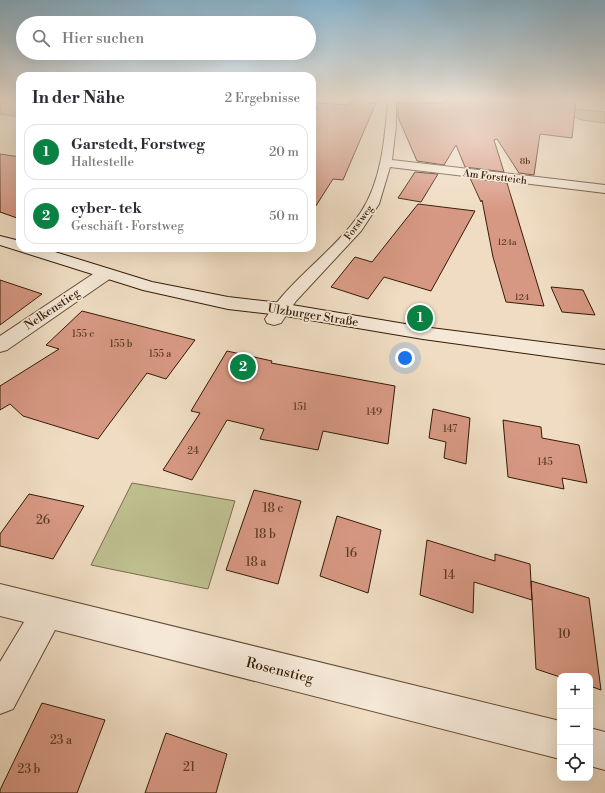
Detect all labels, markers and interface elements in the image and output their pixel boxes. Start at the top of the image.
search box [16,16,316,60]
icon: search [30,27,52,49]
text: Hier suchen [62,29,144,48]
text: In der Nähe [32,87,125,109]
text: 2 Ergebnisse [225,90,300,106]
text: Garstedt, Forstweg [71,135,205,154]
text: 1 [43,144,49,160]
text: 20 m [269,144,299,160]
text: Haltestelle [71,154,134,170]
house number: 8b [520,156,530,167]
street label: Am Forstteich [461,167,528,187]
text: cyber- tek [71,199,142,218]
street label: Forstweg [342,202,376,243]
text: 2 [42,208,50,224]
text: 50 m [269,208,299,224]
text: Geschäft · Forstweg [71,218,184,234]
house number: 124a [497,237,517,248]
street label: Nelkenstieg [22,285,83,333]
house number: 124 [515,292,530,303]
street label: Ulzburger Straße [266,301,359,330]
pin: 1 [407,303,433,333]
house number: 155 c [72,328,94,340]
house number: 155 b [109,338,133,350]
house number: 155 a [149,348,172,360]
your location [395,348,415,368]
pin: 2 [230,352,256,382]
house number: 151 [293,401,308,413]
house number: 149 [366,406,382,418]
house number: 147 [443,423,457,435]
house number: 24 [187,445,199,457]
house number: 145 [537,456,553,468]
house number: 18 c [263,501,283,516]
house number: 26 [36,513,50,528]
house number: 18 b [254,527,276,542]
house number: 16 [345,546,357,561]
house number: 18 a [246,555,267,570]
house number: 14 [443,568,455,583]
house number: 10 [558,627,570,642]
street label: Rosenstieg [244,654,316,688]
map controls [557,673,593,781]
button: + [557,673,593,709]
button: − [557,709,593,745]
house number: 23 a [50,733,73,748]
button: locate [557,745,593,781]
house number: 21 [183,760,196,775]
house number: 23 b [18,762,41,777]

